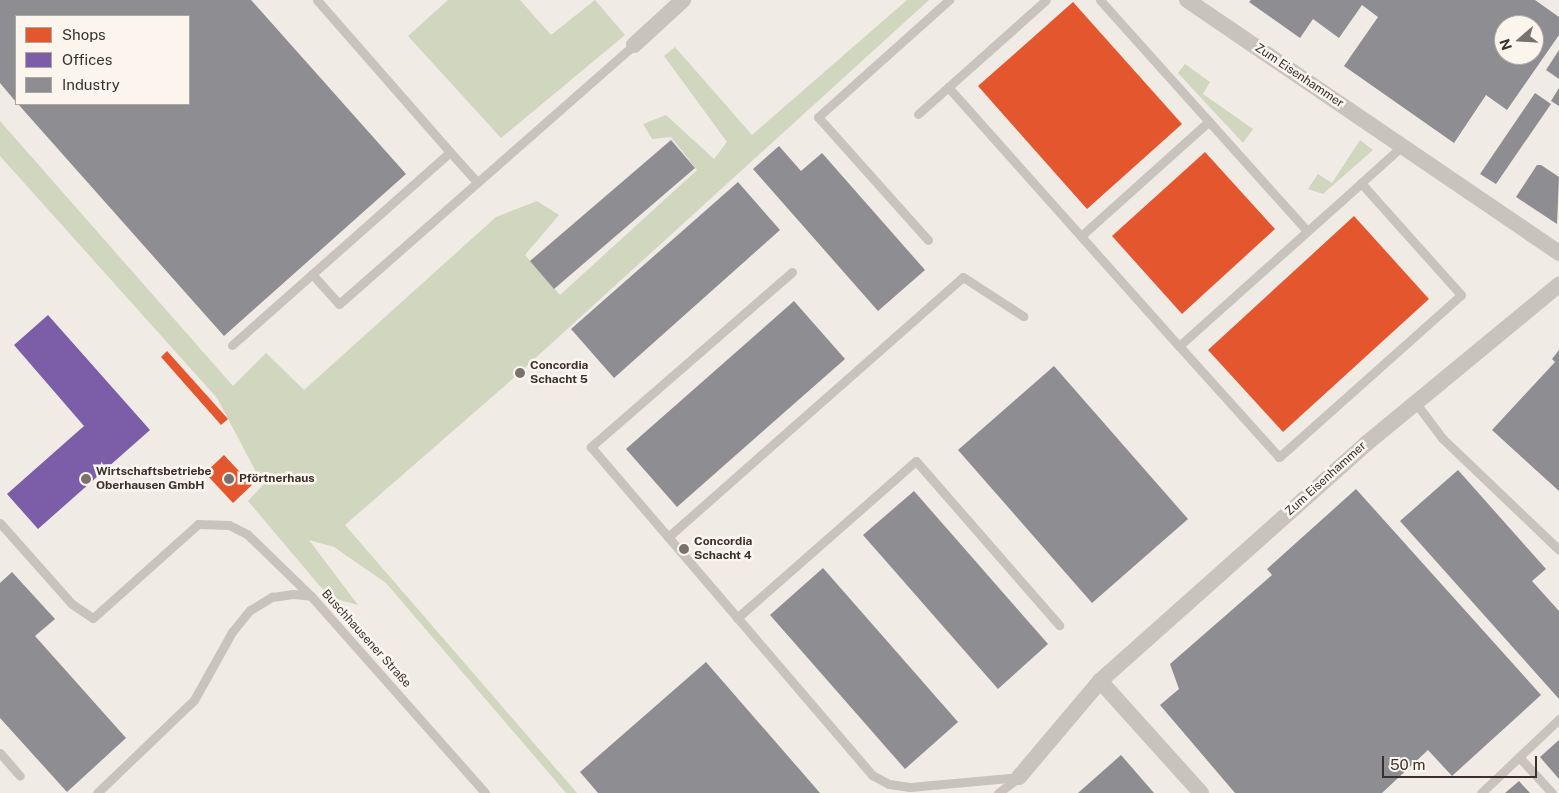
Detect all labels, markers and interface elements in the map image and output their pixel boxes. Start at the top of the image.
legend [15,15,190,105]
north arrow [1494,15,1544,65]
text: Shops [62,26,106,43]
text: N [1496,37,1515,52]
street label: Zum Eisenhammer [1252,41,1346,111]
text: Offices [62,51,112,68]
text: Industry [62,76,120,93]
place label: Concordia Schacht 5 [530,359,588,387]
marker: Concordia Schacht 5 [514,367,526,379]
street label: Zum Eisenhammer [1283,439,1369,519]
place label: Wirtschaftsbetriebe Oberhausen GmbH [96,465,212,493]
place label: Pförtnerhaus [239,472,315,486]
marker: Wirtschaftsbetriebe Oberhausen GmbH [80,473,92,485]
marker: Pförtnerhaus [223,473,235,485]
place label: Concordia Schacht 4 [694,535,752,563]
marker: Concordia Schacht 4 [678,543,690,555]
street label: Buschhausener Straße [318,587,414,691]
scale bar [1384,746,1539,778]
text: 50 m [1390,756,1425,773]

